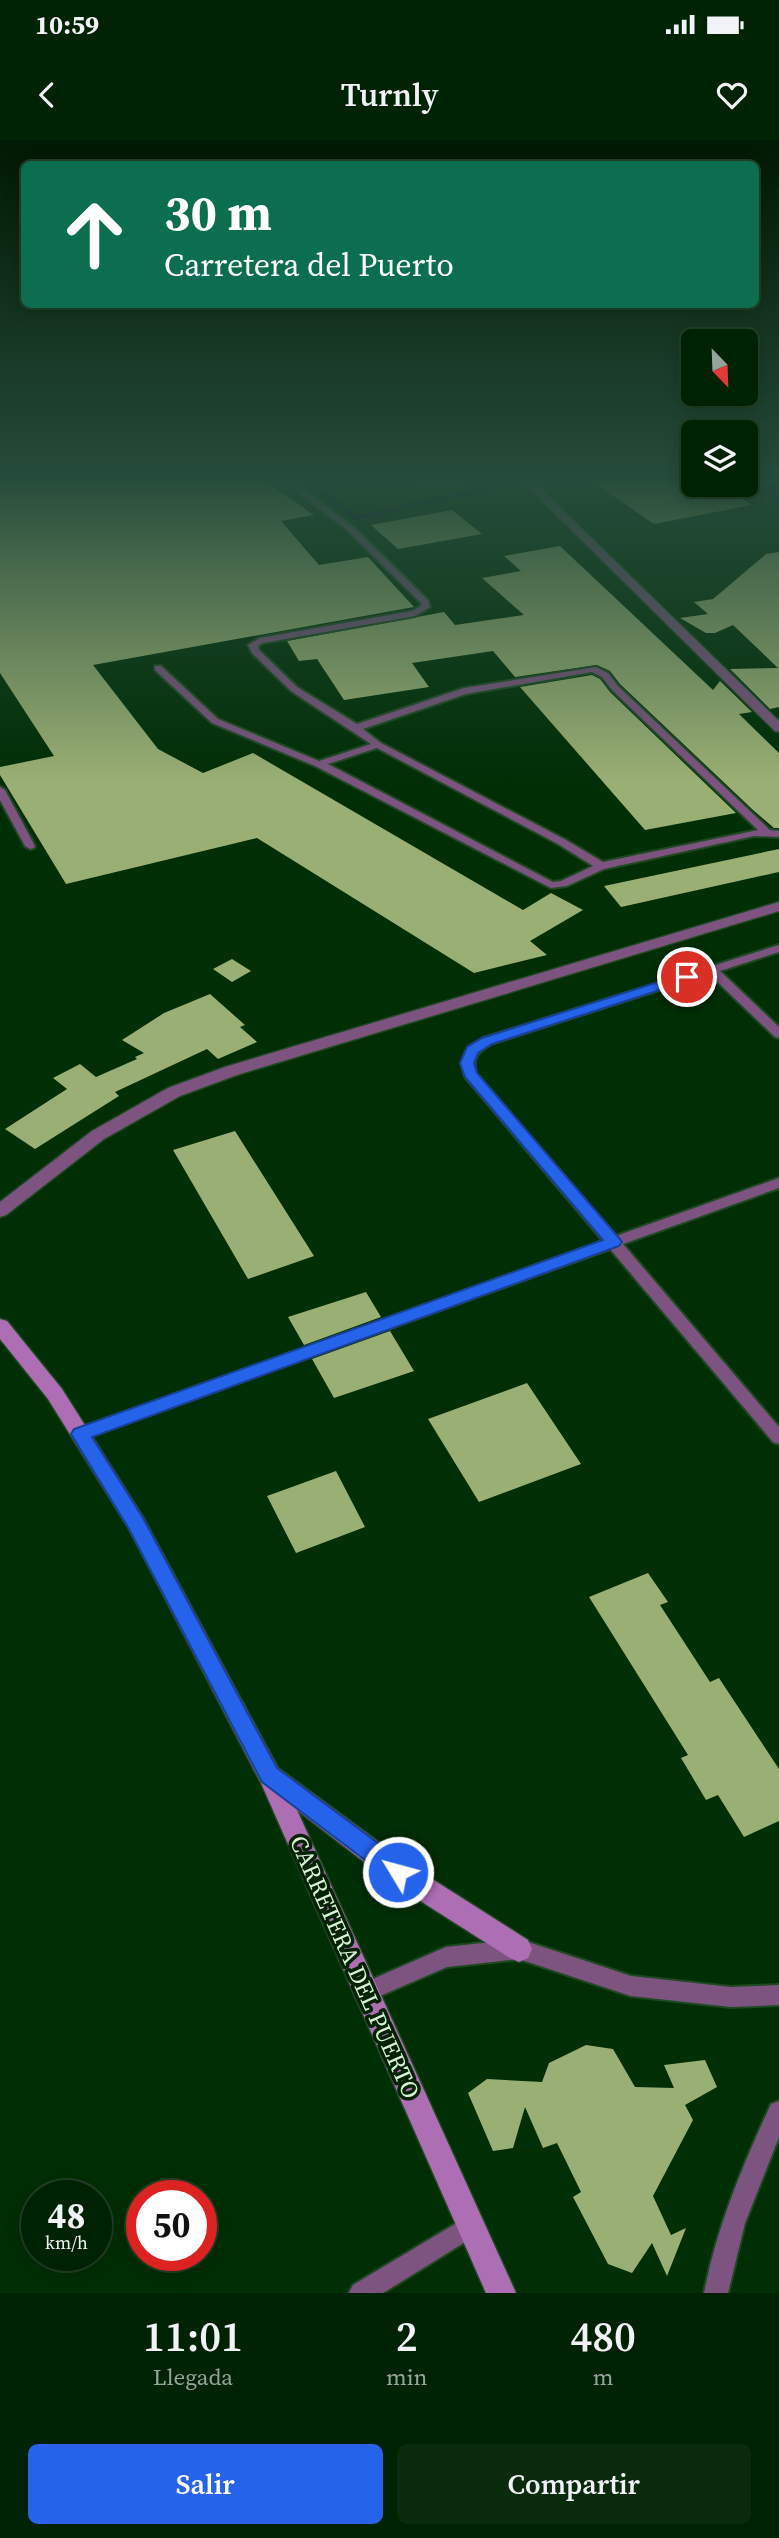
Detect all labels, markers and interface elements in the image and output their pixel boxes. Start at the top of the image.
text: 10:59 [35,7,99,43]
text: Turnly [341,73,438,117]
icon: back [28,76,66,114]
icon: heart [713,76,751,114]
text: 30 m [164,179,272,246]
icon: ahead [49,189,140,280]
text: Carretera del Puerto [164,243,454,287]
north arrow [681,329,758,406]
map controls [681,329,758,497]
button: layers [681,420,758,497]
pin [657,947,717,1007]
icon: arrive [668,958,706,996]
street label: CARRETERA DEL PUERTO [282,1830,428,2104]
position arrow [361,1835,435,1909]
speed limit sign: 50 [126,2180,217,2271]
text: 48 [48,2192,85,2240]
text: km/h [45,2230,88,2255]
text: 11:01 [143,2307,243,2365]
text: 2 [396,2307,418,2365]
text: 480 [570,2307,636,2365]
text: Llegada [153,2361,233,2393]
text: min [386,2361,427,2393]
text: m [593,2361,614,2393]
button: Salir [28,2444,383,2524]
button: Compartir [397,2444,751,2524]

